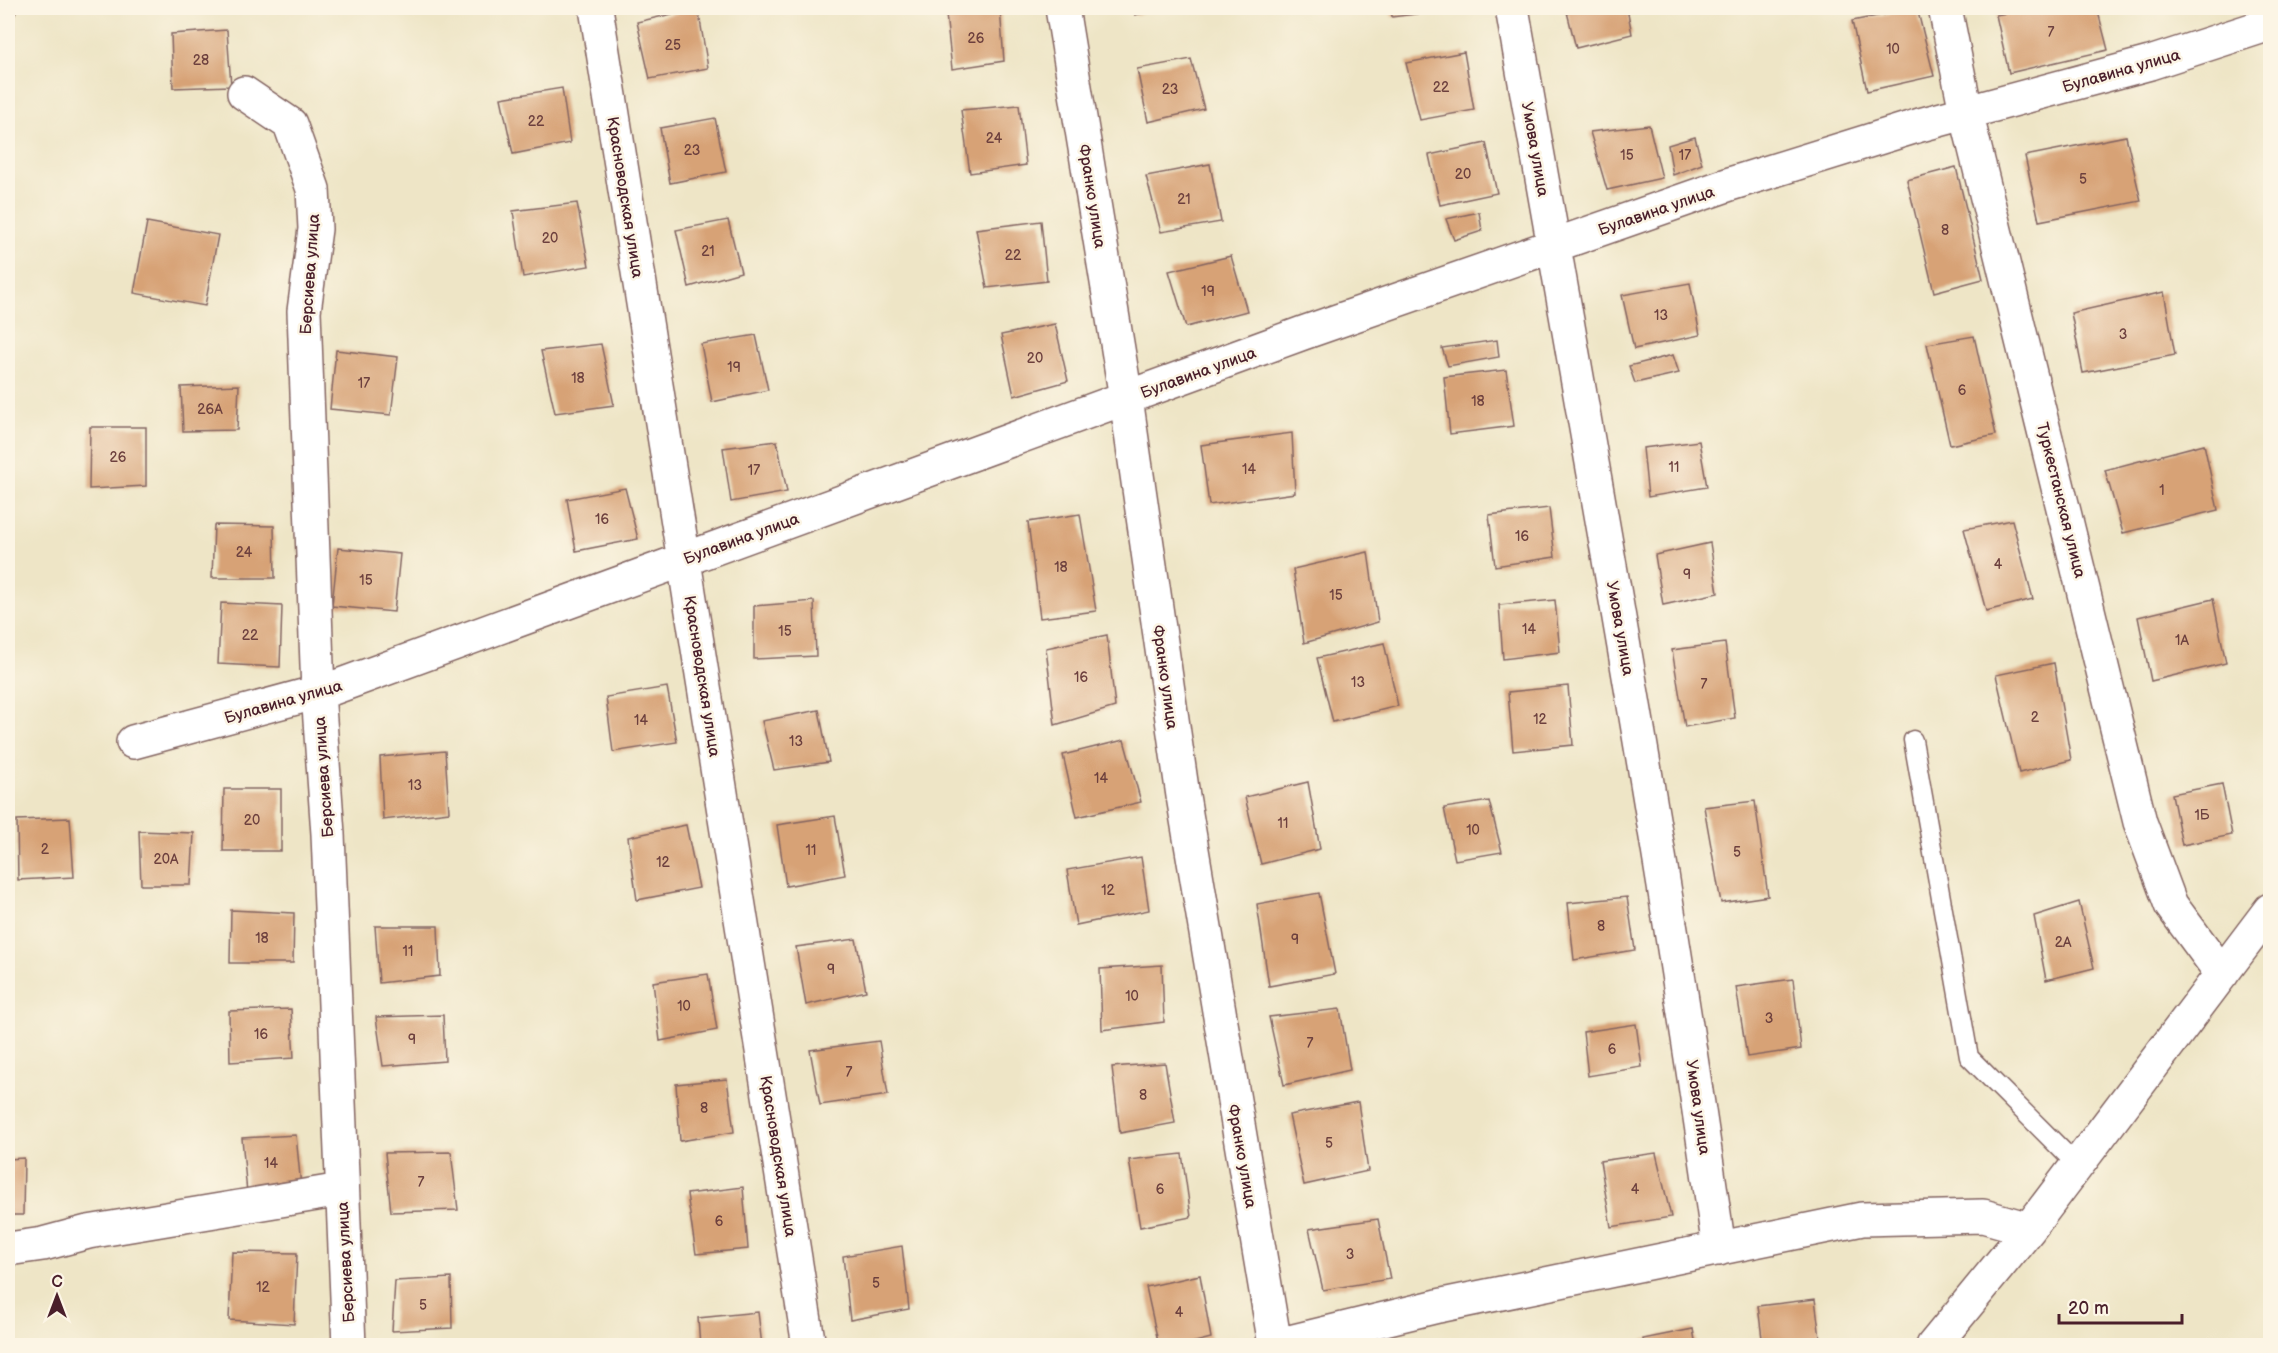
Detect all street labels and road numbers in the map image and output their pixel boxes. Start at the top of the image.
street label: Булавина улица [2060,45,2183,97]
street label: Умова улица [1517,100,1552,199]
street label: Красноводская улица [602,115,647,280]
street label: Франко улица [1074,143,1109,250]
street label: Булавина улица [1596,182,1717,240]
street label: Берсиева улица [297,212,324,335]
street label: Булавина улица [1138,344,1259,403]
street label: Туркестанская улица [2032,421,2089,581]
street label: Булавина улица [681,510,802,569]
street label: Умова улица [1602,579,1637,678]
street label: Красноводская улица [679,594,724,759]
street label: Франко улица [1148,624,1181,731]
street label: Булавина улица [222,676,345,728]
street label: Берсиева улица [311,715,338,838]
street label: Умова улица [1681,1058,1714,1156]
street label: Красноводская улица [755,1074,800,1239]
street label: Франко улица [1223,1103,1260,1210]
street label: Берсиева улица [334,1200,359,1323]

